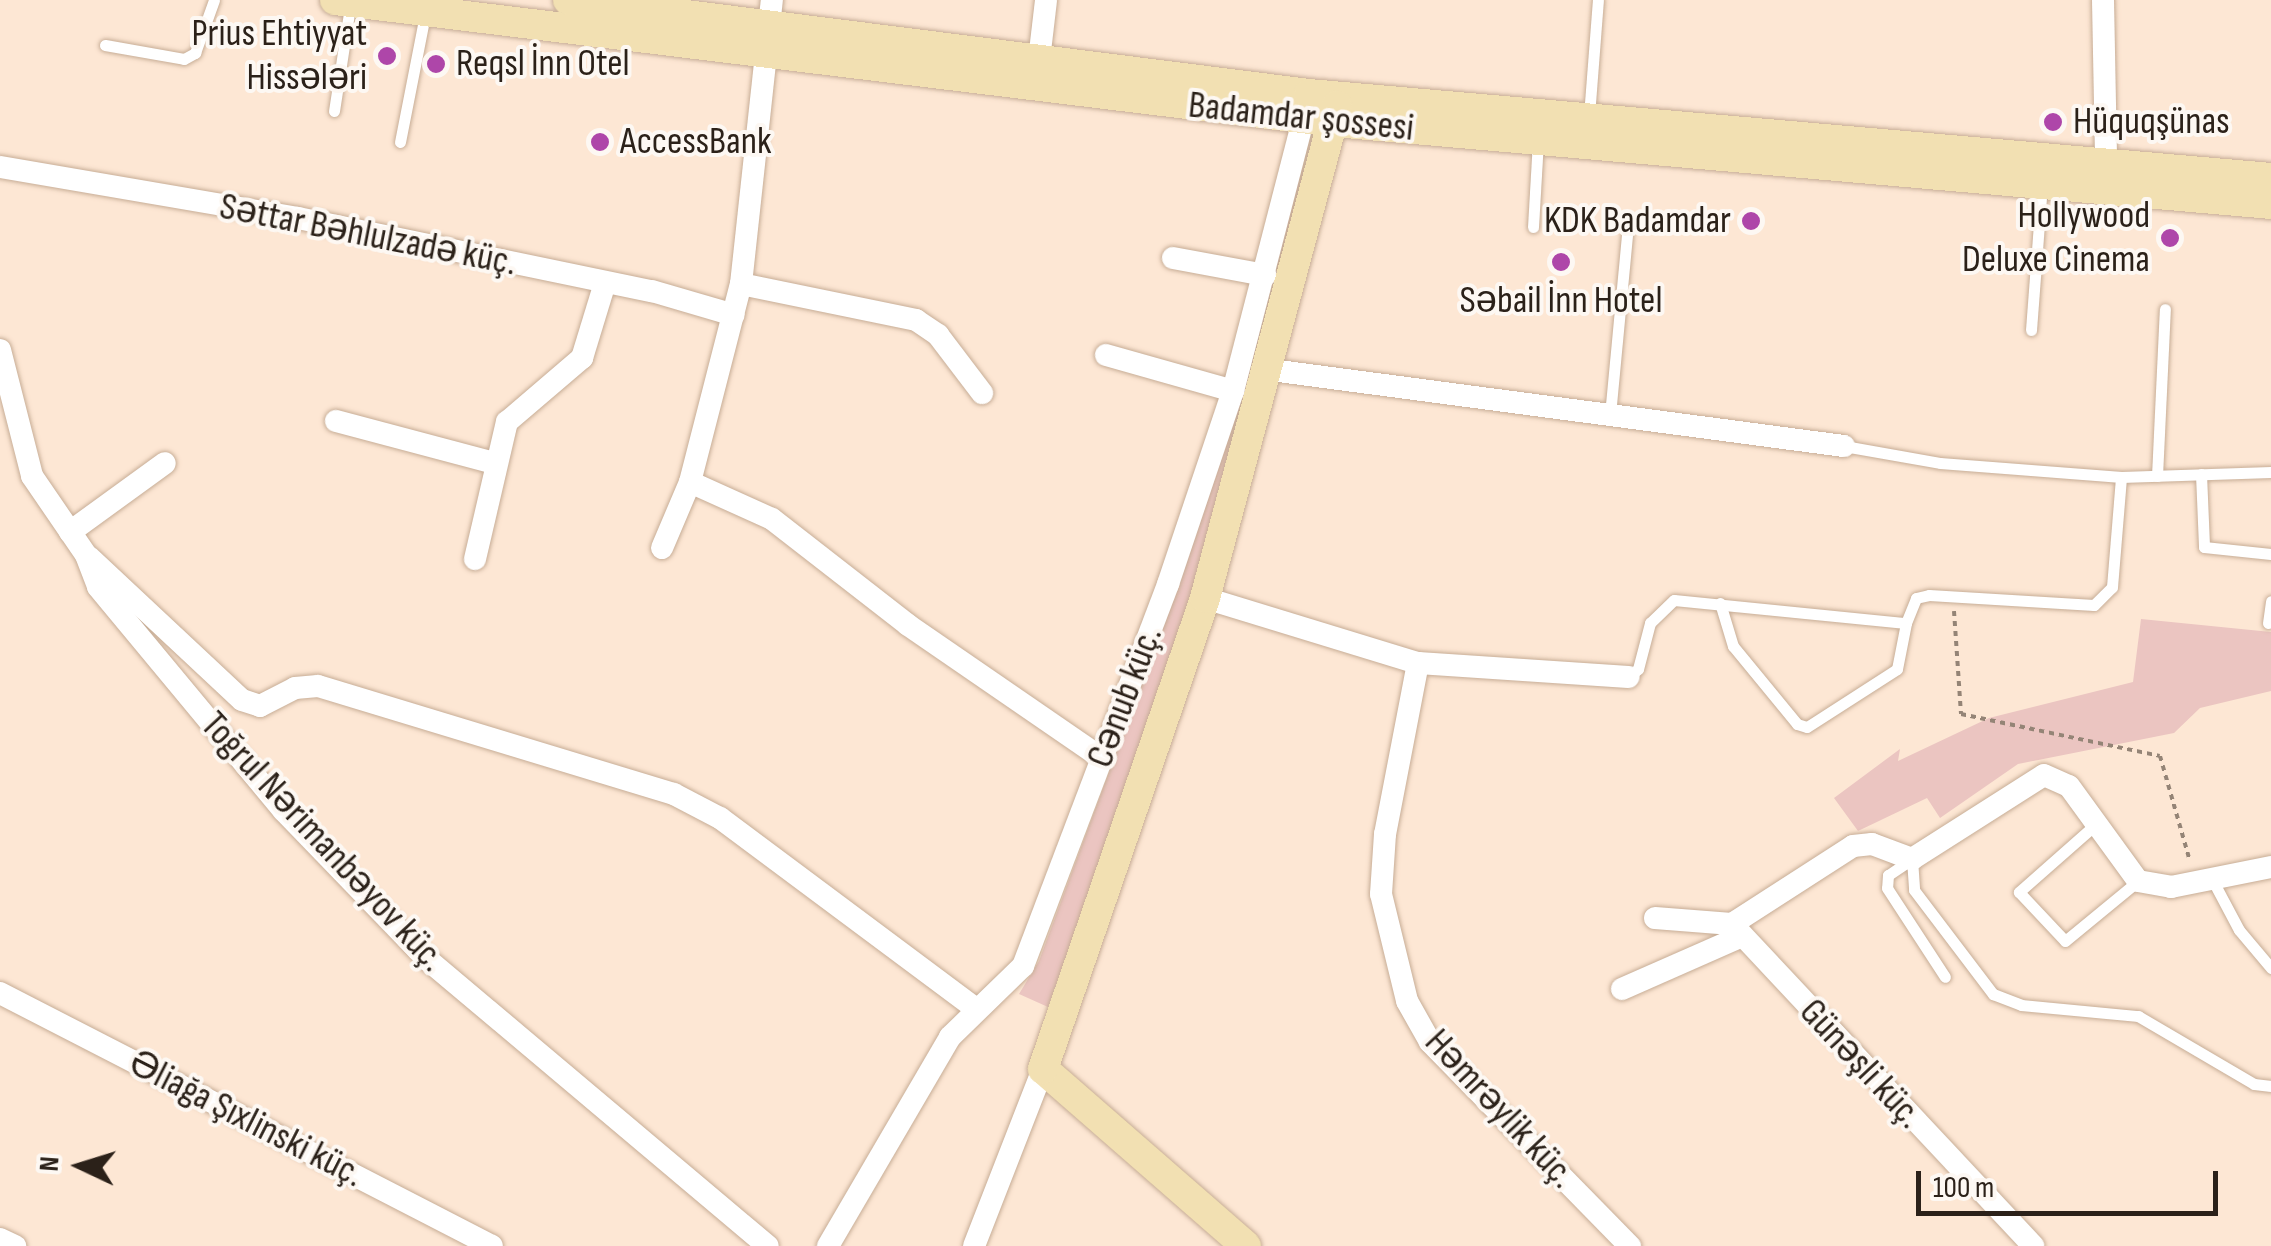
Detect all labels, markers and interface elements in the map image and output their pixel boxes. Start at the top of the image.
place label: Prius Ehtiyyat Hissәlәri [192,11,367,100]
place label: Reqsl İnn Otel [456,41,630,87]
marker: Prius Ehtiyyat Hissәlәri [376,45,398,67]
marker: Reqsl İnn Otel [425,53,447,75]
street label: Badamdar şossesi [1186,83,1416,151]
place label: Hüquqşünas [2073,99,2230,145]
marker: Hüquqşünas [2042,111,2064,133]
place label: AccessBank [620,119,771,165]
marker: AccessBank [589,131,611,153]
street label: Səttar Bəhlulzadə küç. [216,184,520,286]
place label: Hollywood Deluxe Cinema [1962,193,2150,282]
place label: KDK Badamdar [1544,198,1731,244]
marker: KDK Badamdar [1740,210,1762,232]
marker: Hollywood Deluxe Cinema [2159,227,2181,249]
marker: Səbail İnn Hotel [1550,251,1572,273]
place label: Səbail İnn Hotel [1460,278,1662,324]
street label: Cənub küç. [1077,620,1173,774]
street label: Toğrul Nərimanbəyov küç. [191,703,455,981]
street label: Günəşli küç. [1790,990,1932,1138]
street label: Həmrəylik küç. [1415,1020,1585,1198]
street label: Əliağa Şıxlinski küç. [121,1040,371,1198]
north arrow [30,1116,130,1216]
scale bar [1921,1151,2224,1213]
text: N [33,1155,67,1172]
text: 100 m [1933,1170,1994,1206]

